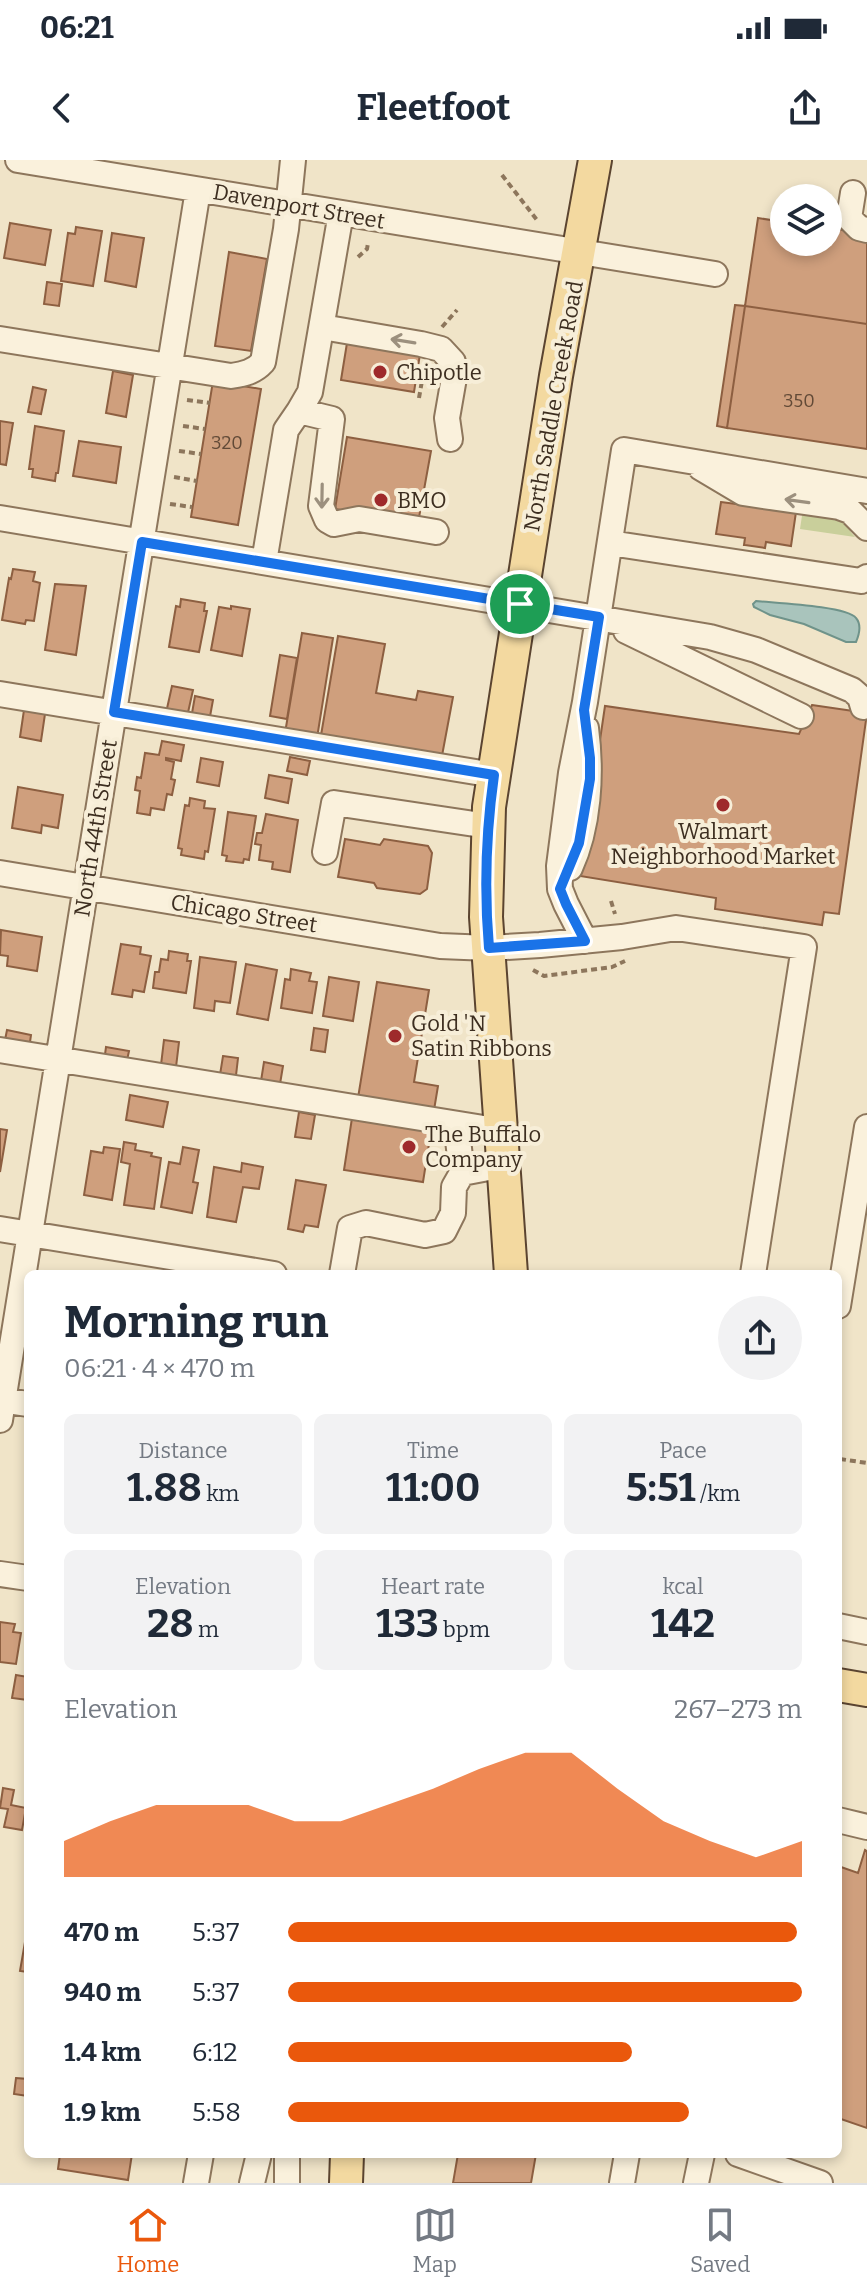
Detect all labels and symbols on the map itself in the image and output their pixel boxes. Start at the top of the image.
street label: Davenport Street [211,178,387,235]
street label: North Saddle Creek Road [518,279,589,534]
one-way arrow [391,332,416,347]
place label: Chipotle [396,359,482,386]
marker: Chipotle [371,363,389,381]
house number: 350 [783,390,815,412]
house number: 320 [211,432,243,454]
one-way arrow [315,482,330,509]
place label: BMO [397,487,447,514]
marker: BMO [372,491,390,509]
one-way arrow [785,493,810,508]
pin [486,570,554,638]
street label: North 44th Street [68,738,123,919]
marker: Walmart Neighborhood Market [714,796,732,814]
place label: Walmart Neighborhood Market [611,818,835,870]
street label: Chicago Street [169,889,319,938]
place label: Gold 'N Satin Ribbons [411,1010,552,1062]
marker: Gold 'N Satin Ribbons [386,1027,404,1045]
place label: The Buffalo Company [425,1121,541,1173]
marker: The Buffalo Company [400,1138,418,1156]

